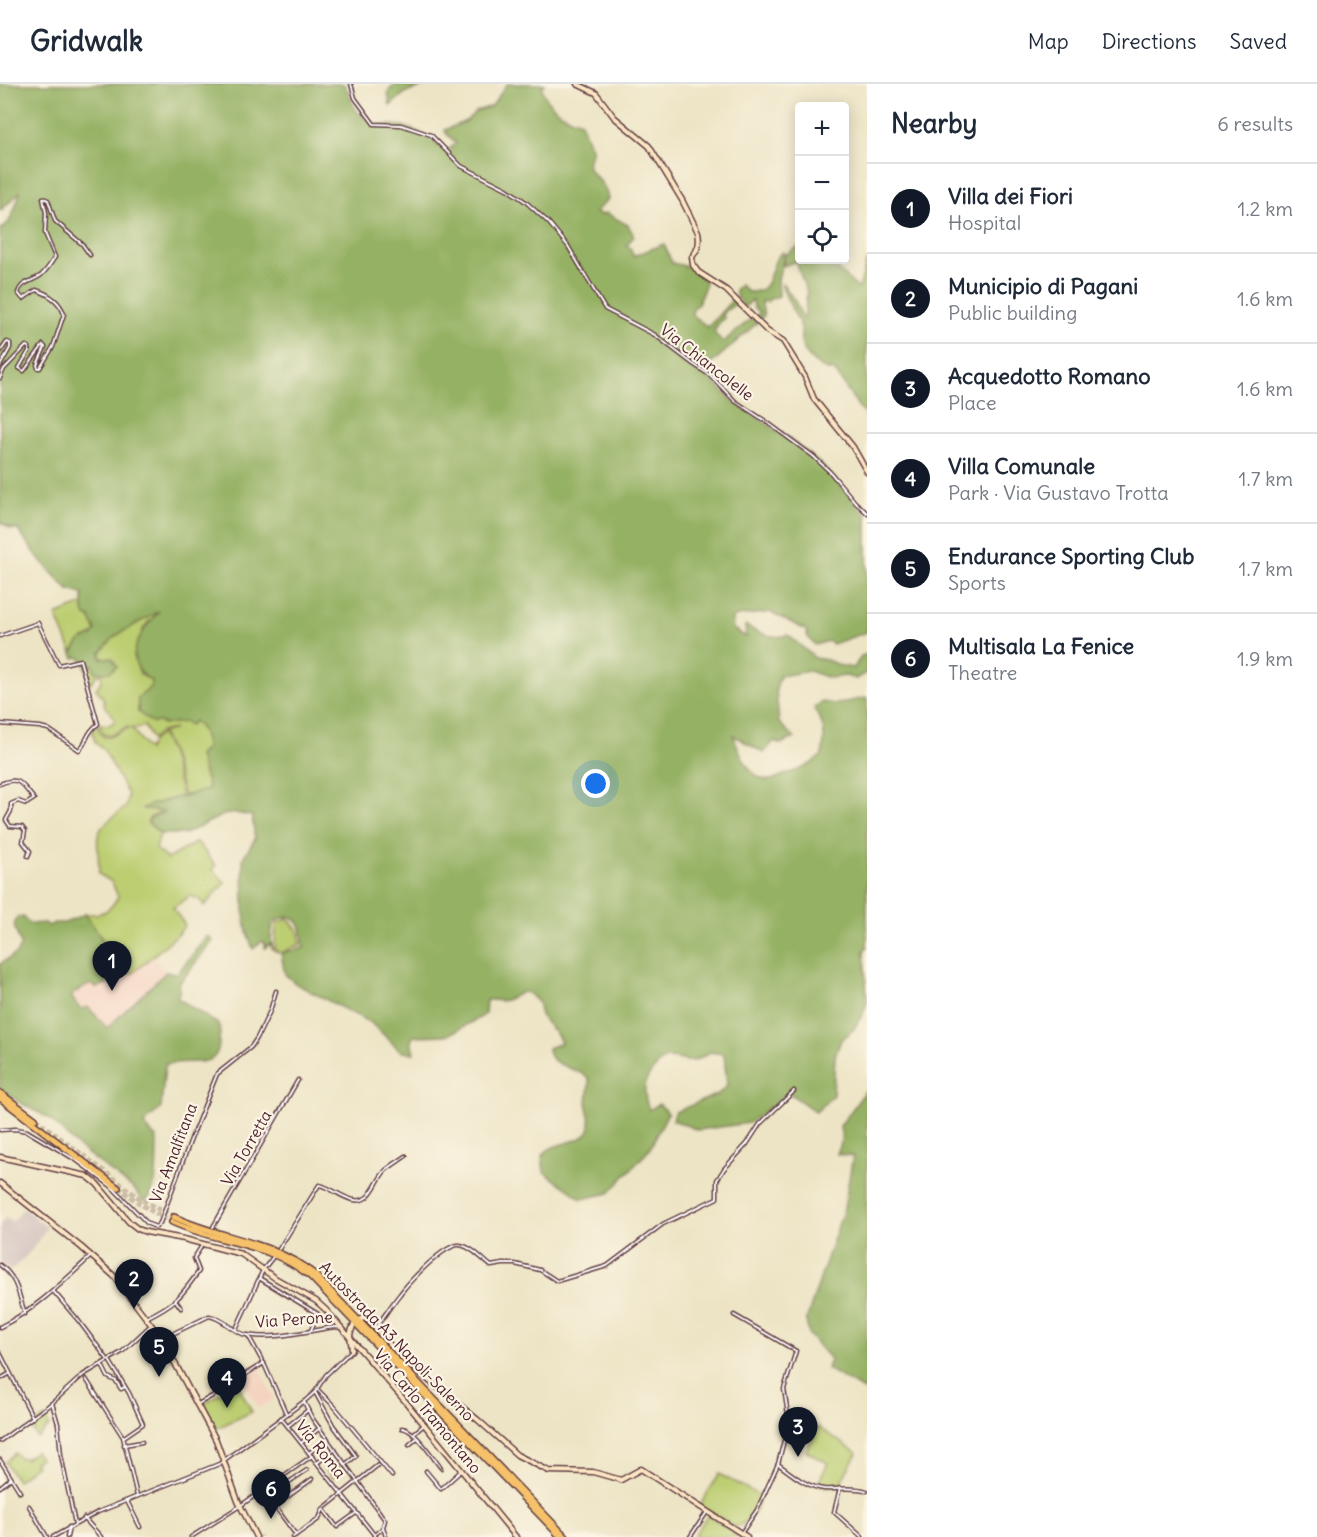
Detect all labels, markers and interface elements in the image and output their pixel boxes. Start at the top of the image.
text: Gridwalk [30,23,143,59]
text: Map [1028,28,1069,55]
text: Directions [1102,28,1196,55]
text: Saved [1229,28,1287,55]
map controls [795,102,849,264]
button: + [795,102,849,156]
text: Nearby [891,107,977,140]
text: 6 results [1217,111,1293,136]
button: − [795,156,849,210]
text: Villa dei Fiori [948,182,1073,210]
text: 1 [907,196,914,221]
text: 1.2 km [1237,196,1293,221]
button: locate [795,210,849,264]
text: Hospital [948,210,1021,235]
text: Municipio di Pagani [948,272,1138,300]
text: 2 [905,286,916,311]
text: 1.6 km [1237,286,1293,311]
text: Public building [948,300,1077,325]
street label: Via Chiancolelle [656,319,758,405]
text: Acquedotto Romano [948,362,1151,390]
text: 3 [905,376,916,401]
text: 1.6 km [1237,376,1293,401]
text: Place [948,390,996,415]
text: Villa Comunale [948,452,1095,480]
text: 4 [905,466,916,491]
text: 1.7 km [1239,466,1293,491]
text: Park · Via Gustavo Trotta [948,480,1169,505]
text: Endurance Sporting Club [948,542,1194,570]
text: 5 [905,556,916,581]
text: 1.7 km [1239,556,1293,581]
text: Sports [948,570,1006,595]
text: Multisala La Fenice [948,632,1134,660]
text: 6 [905,646,916,671]
text: 1.9 km [1237,646,1293,671]
text: Theatre [948,660,1017,685]
your location [581,769,610,798]
pin: 1 [92,942,132,991]
street label: Via Amalfitana [145,1100,201,1206]
street label: Via Torretta [216,1107,276,1189]
street label: Autostrada A3 Napoli-Salerno [315,1257,479,1425]
pin: 2 [114,1260,154,1309]
street label: Via Perone [255,1306,333,1332]
pin: 5 [140,1328,178,1377]
street label: Via Carlo Tramontano [370,1345,486,1477]
pin: 4 [208,1358,246,1408]
pin: 3 [778,1408,818,1457]
street label: Via Roma [292,1416,350,1482]
pin: 6 [252,1470,290,1519]

